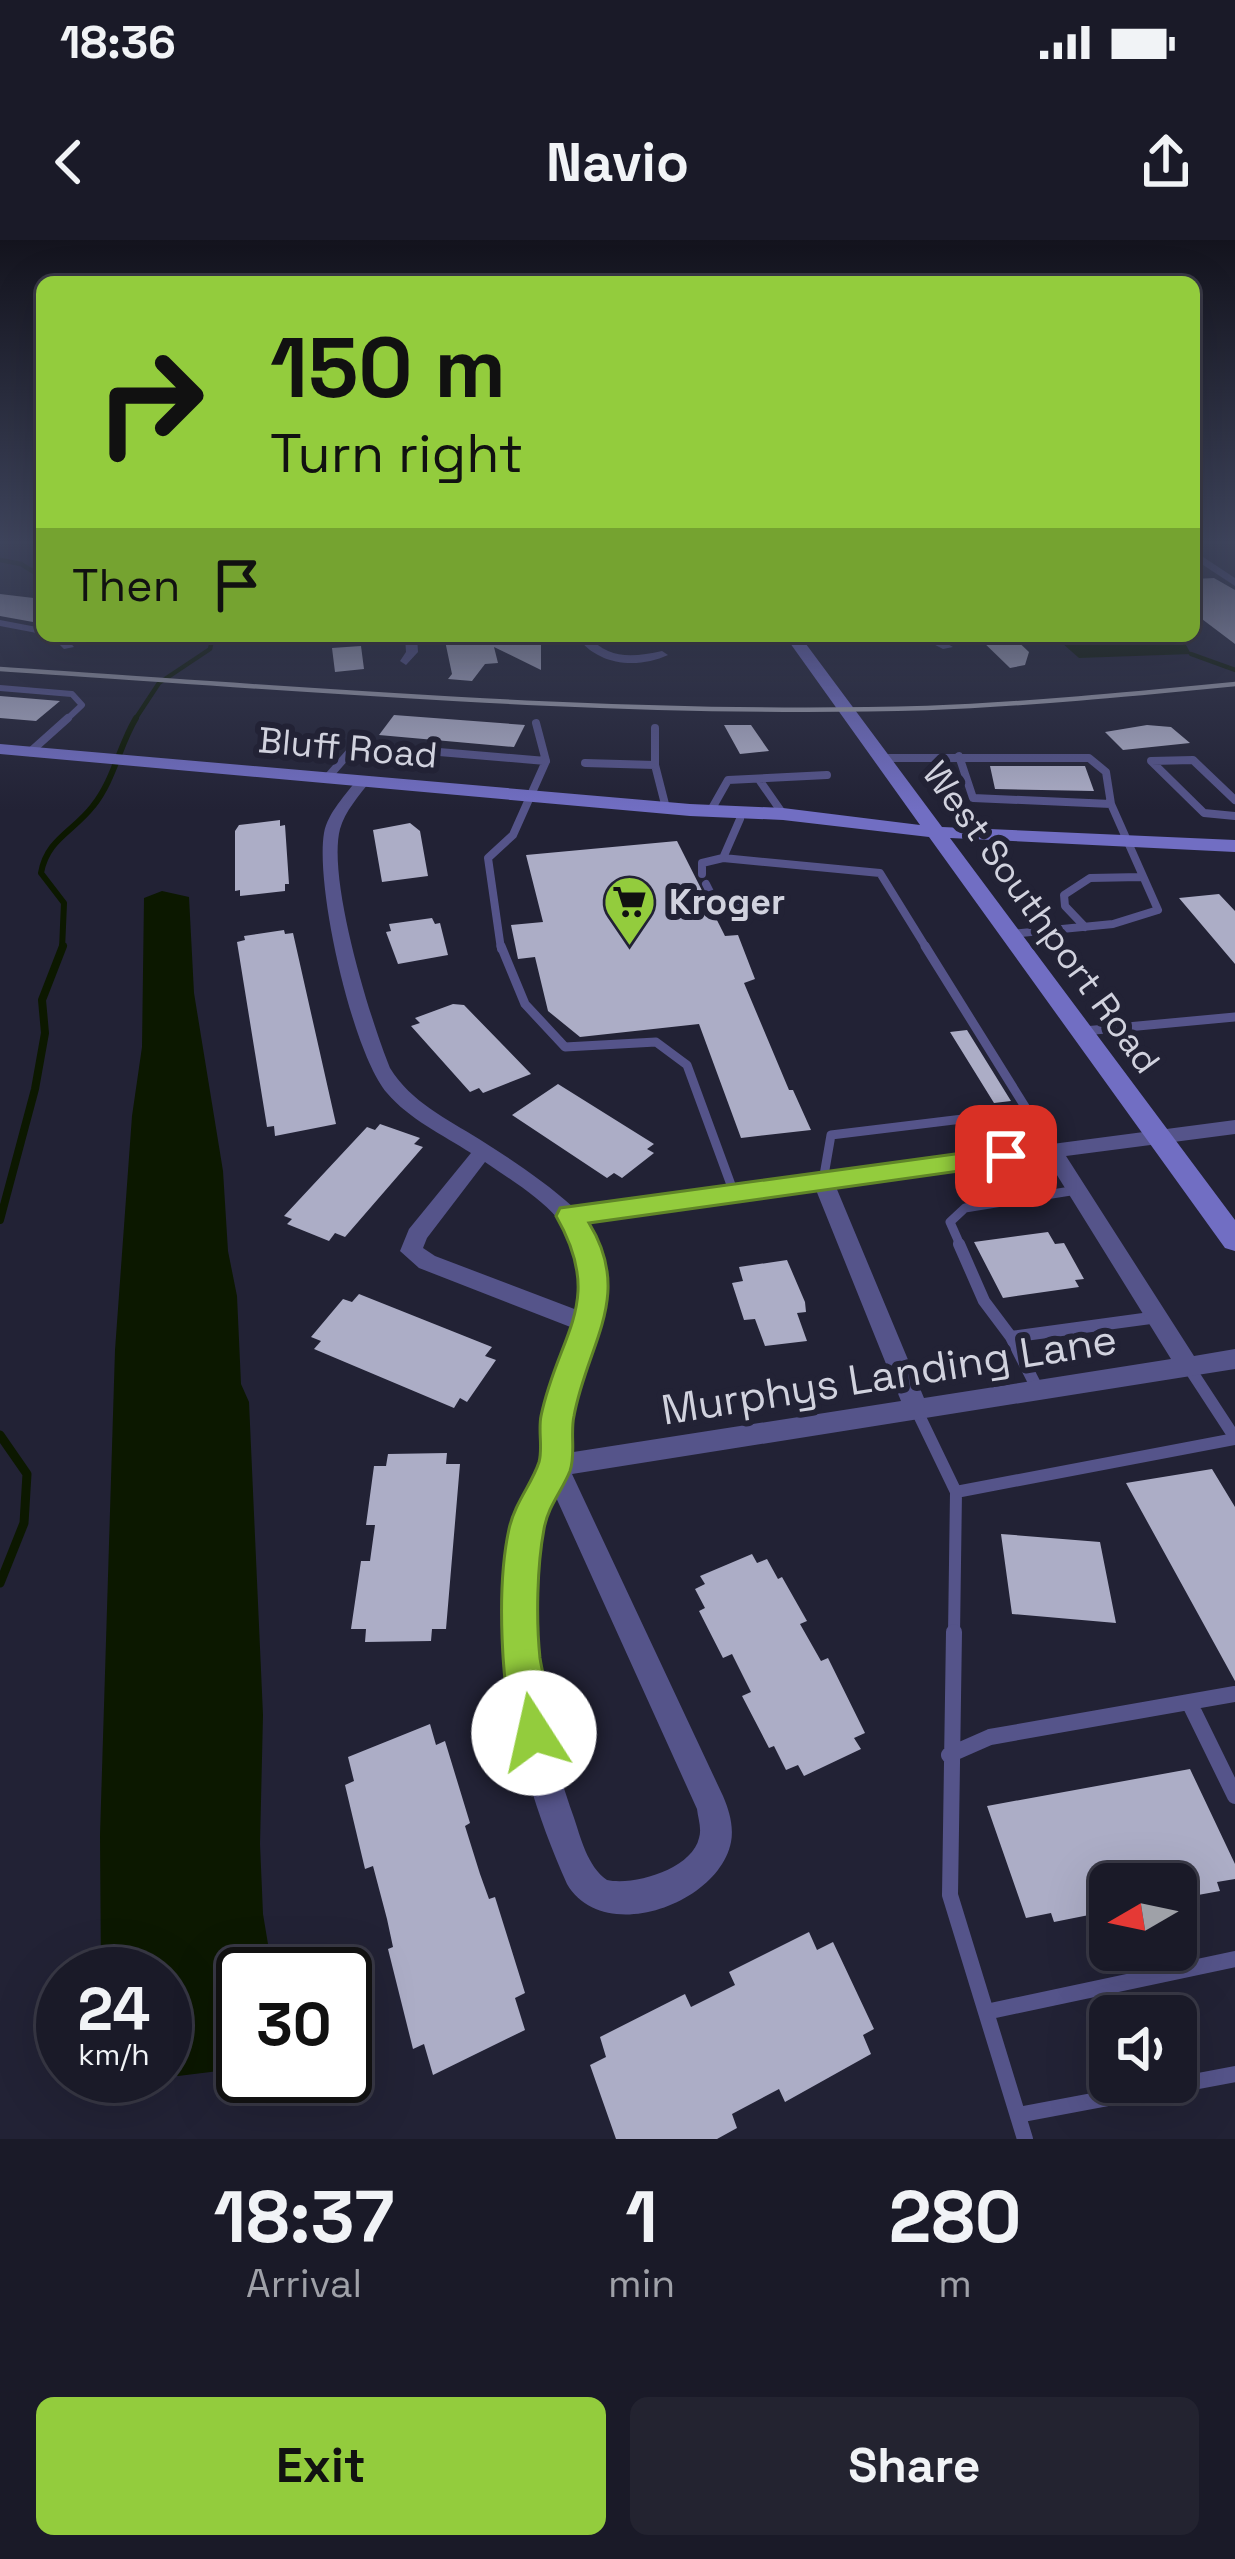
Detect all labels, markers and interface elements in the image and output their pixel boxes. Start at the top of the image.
text: 18:36 [60,14,176,71]
text: Navio [546,128,689,197]
icon: back [36,129,102,195]
icon: share [1133,129,1199,195]
text: 150 m [270,314,506,422]
icon: right [72,324,228,480]
text: Turn right [270,419,523,488]
icon: arrive [204,552,270,618]
text: Then [72,557,180,614]
street label: Bluff Road [256,717,439,779]
street label: West Southport Road [912,752,1170,1083]
supermarket icon: Kroger [602,873,658,947]
place label: Kroger [669,879,785,925]
pin [955,1105,1057,1207]
icon: arrive [973,1123,1039,1189]
street label: Murphys Landing Lane [658,1312,1121,1437]
position arrow [471,1670,597,1796]
north arrow [1089,1863,1197,1971]
map controls [1089,1863,1197,2103]
speed limit sign: 30 [216,1947,372,2103]
text: 24 [78,1971,150,2048]
button: sound [1089,1995,1197,2103]
text: km/h [78,2035,150,2074]
text: 18:37 [214,2171,394,2263]
text: 1 [625,2171,658,2263]
text: 280 [889,2171,1021,2263]
text: Arrival [246,2259,362,2308]
text: min [608,2259,675,2308]
text: m [938,2259,972,2308]
button: Exit [36,2397,606,2535]
button: Share [630,2397,1199,2535]

